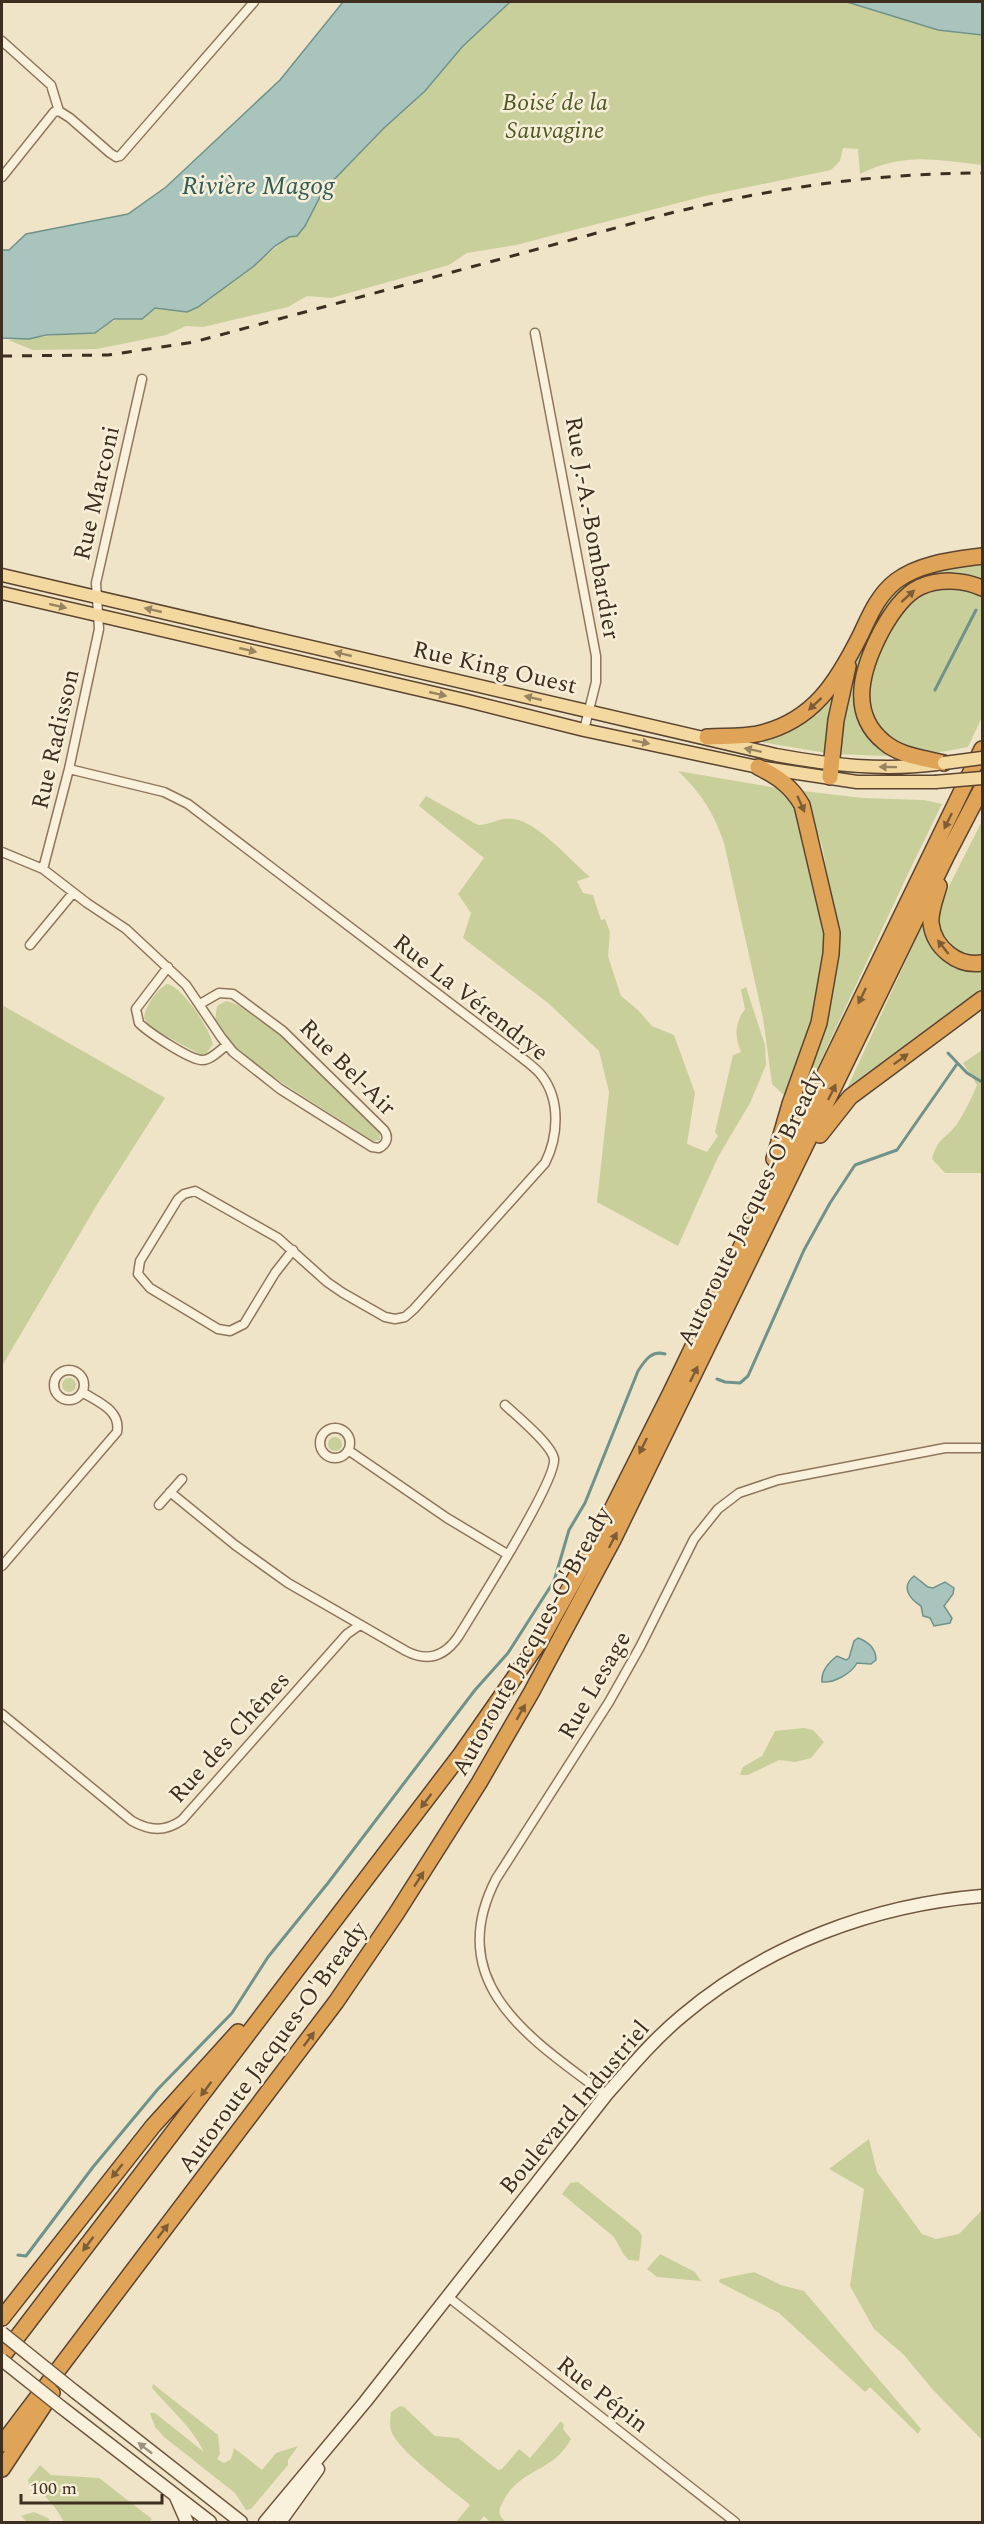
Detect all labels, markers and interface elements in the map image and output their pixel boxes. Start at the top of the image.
park label: Boisé de la Sauvagine [502,85,608,149]
water label: Rivière Magog [182,166,336,206]
street label: Rue J.-A.-Bombardier [555,414,629,643]
street label: Rue Marconi [64,422,130,564]
one-way arrow [900,590,915,603]
one-way arrow [49,601,68,611]
one-way arrow [143,605,162,614]
street label: Rue King Ouest [409,632,580,704]
one-way arrow [239,646,258,656]
one-way arrow [333,649,352,658]
street label: Rue Radisson [22,665,90,813]
one-way arrow [429,689,448,699]
one-way arrow [524,692,542,702]
one-way arrow [809,697,823,711]
one-way arrow [632,738,651,747]
one-way arrow [744,745,763,754]
one-way arrow [878,762,897,772]
one-way arrow [796,796,805,813]
one-way arrow [943,812,952,829]
street label: Rue La Vérendrye [385,925,556,1070]
one-way arrow [937,939,949,954]
one-way arrow [858,987,867,1004]
street label: Rue Bel-Air [290,1011,404,1125]
one-way arrow [893,1053,909,1065]
street label: Autoroute Jacques-O'Bready [668,1063,834,1353]
one-way arrow [827,1083,836,1100]
one-way arrow [690,1366,699,1383]
one-way arrow [639,1438,648,1455]
street label: Autoroute Jacques-O'Bready [443,1499,622,1783]
one-way arrow [608,1532,618,1549]
street label: Rue Lesage [549,1624,641,1747]
street label: Rue des Chênes [160,1663,299,1812]
one-way arrow [516,1703,526,1720]
one-way arrow [419,1793,432,1809]
one-way arrow [413,1871,425,1887]
street label: Autoroute Jacques-O'Bready [169,1913,377,2181]
street label: Boulevard Industriel [491,2013,659,2203]
one-way arrow [302,2032,314,2047]
one-way arrow [200,2081,212,2096]
one-way arrow [110,2163,123,2179]
one-way arrow [157,2223,170,2239]
one-way arrow [81,2236,94,2252]
street label: Rue Pépin [549,2347,656,2442]
one-way arrow [137,2441,153,2454]
scale bar [21,2467,162,2505]
text: 100 m [30,2475,77,2502]

